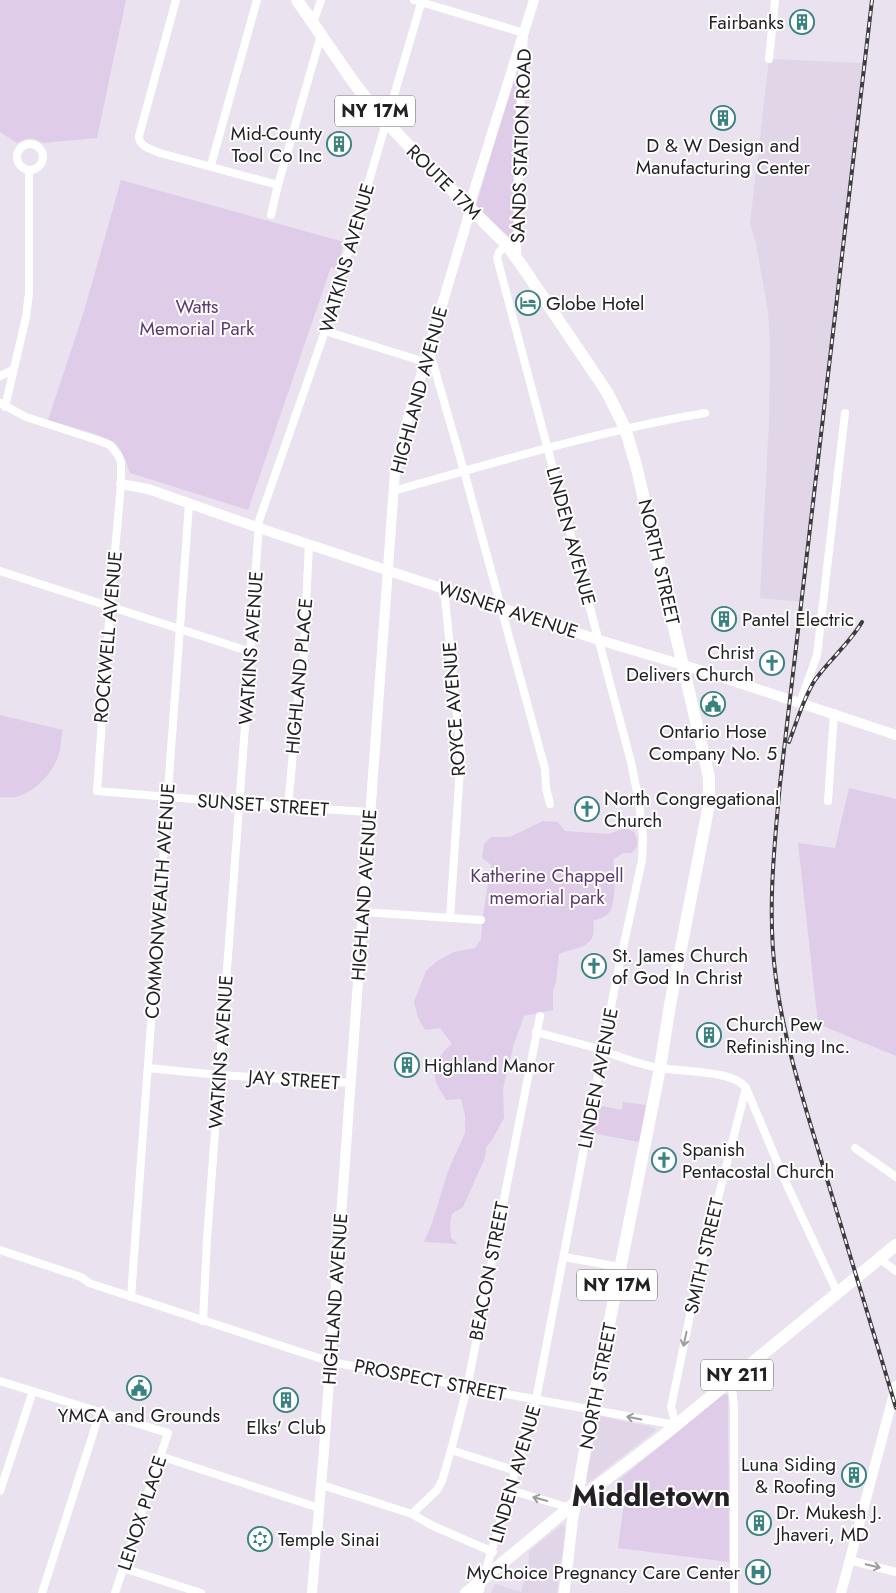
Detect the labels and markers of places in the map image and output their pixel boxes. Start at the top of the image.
place label: Fairbanks [709,9,784,36]
building icon: Fairbanks [789,9,815,35]
building icon: D & W Design and Manufacturing Center [710,105,736,131]
place label: Mid-County Tool Co Inc [231,120,323,169]
building icon: Mid-County Tool Co Inc [326,131,352,157]
place label: D & W Design and Manufacturing Center [636,132,811,181]
hotel icon: Globe Hotel [515,290,541,316]
place label: Globe Hotel [546,290,644,317]
building icon: Pantel Electric [711,606,737,632]
place label: Pantel Electric [742,606,854,633]
place label: Christ Delivers Church [626,639,754,688]
church icon: Christ Delivers Church [759,650,785,676]
public building icon: Ontario Hose Company No. 5 [700,691,726,717]
place label: Ontario Hose Company No. 5 [649,718,777,767]
place label: North Congregational Church [604,785,779,834]
church icon: North Congregational Church [574,796,600,822]
place label: St. James Church of God In Christ [612,942,748,991]
church icon: St. James Church of God In Christ [581,953,607,979]
place label: Church Pew Refinishing Inc. [726,1011,850,1060]
building icon: Church Pew Refinishing Inc. [696,1022,722,1048]
building icon: Highland Manor [394,1052,420,1078]
place label: Highland Manor [424,1052,555,1079]
place label: Spanish Pentacostal Church [682,1136,834,1185]
church icon: Spanish Pentacostal Church [651,1147,677,1173]
public building icon: YMCA and Grounds [126,1375,152,1401]
building icon: Elks' Club [273,1387,299,1413]
place label: YMCA and Grounds [58,1402,221,1429]
place label: Elks' Club [246,1414,326,1441]
place label: Luna Siding & Roofing [741,1451,836,1500]
building icon: Luna Siding & Roofing [841,1462,867,1488]
place label: Dr. Mukesh J. Jhaveri, MD [773,1499,883,1548]
building icon: Dr. Mukesh J. Jhaveri, MD [746,1510,772,1536]
synagogue icon: Temple Sinai [247,1526,273,1552]
place label: Temple Sinai [278,1526,380,1553]
place label: MyChoice Pregnancy Care Center [466,1559,740,1586]
hospital icon: MyChoice Pregnancy Care Center [745,1559,771,1585]

